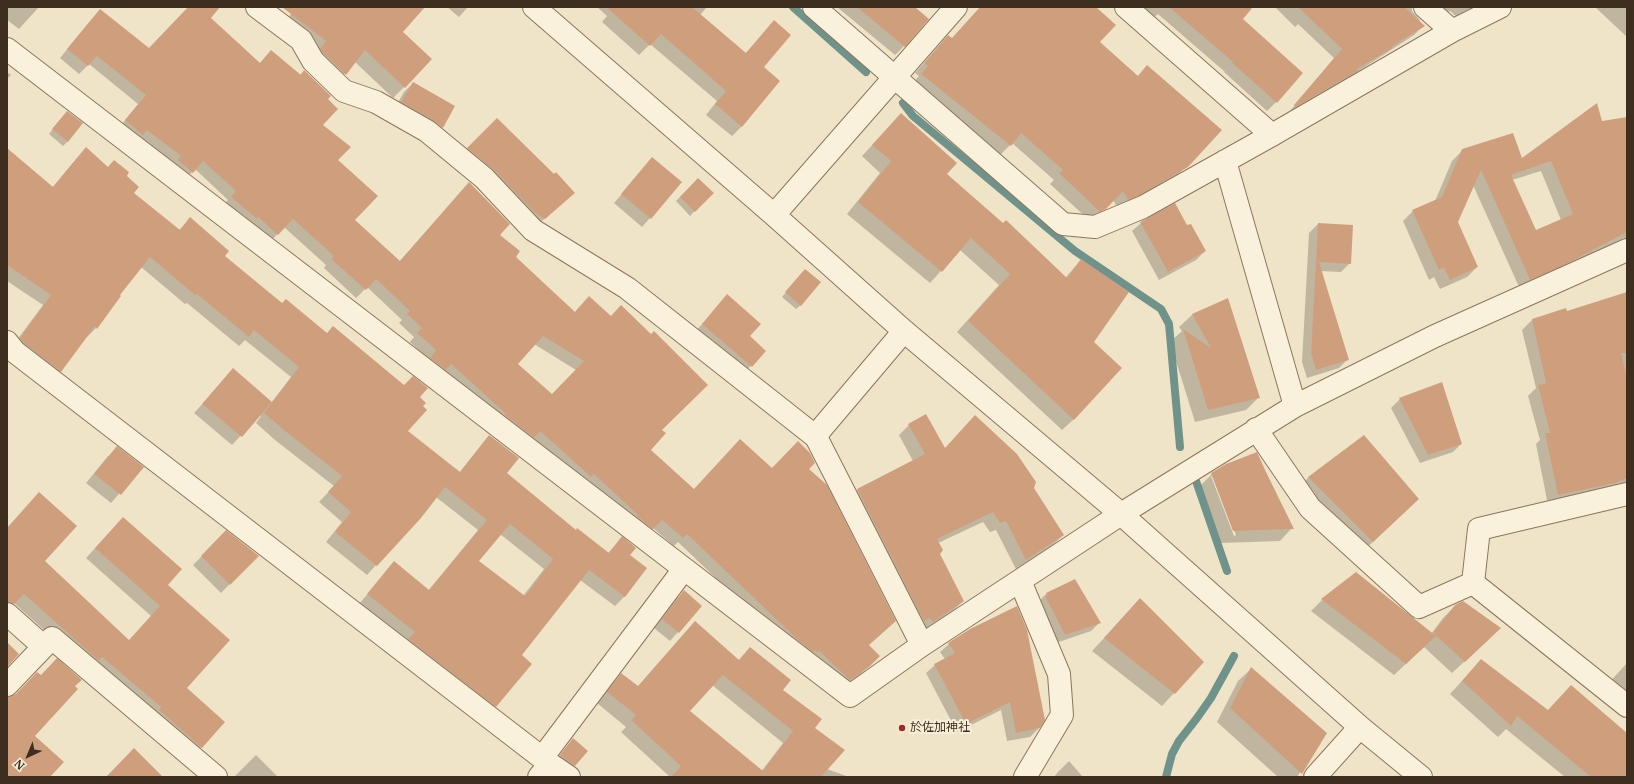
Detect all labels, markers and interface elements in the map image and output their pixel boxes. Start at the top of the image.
place label: 於佐加神社 [910,721,970,735]
marker: 於佐加神社 [897,723,907,733]
north arrow [8,736,48,776]
text: N [12,757,28,773]

